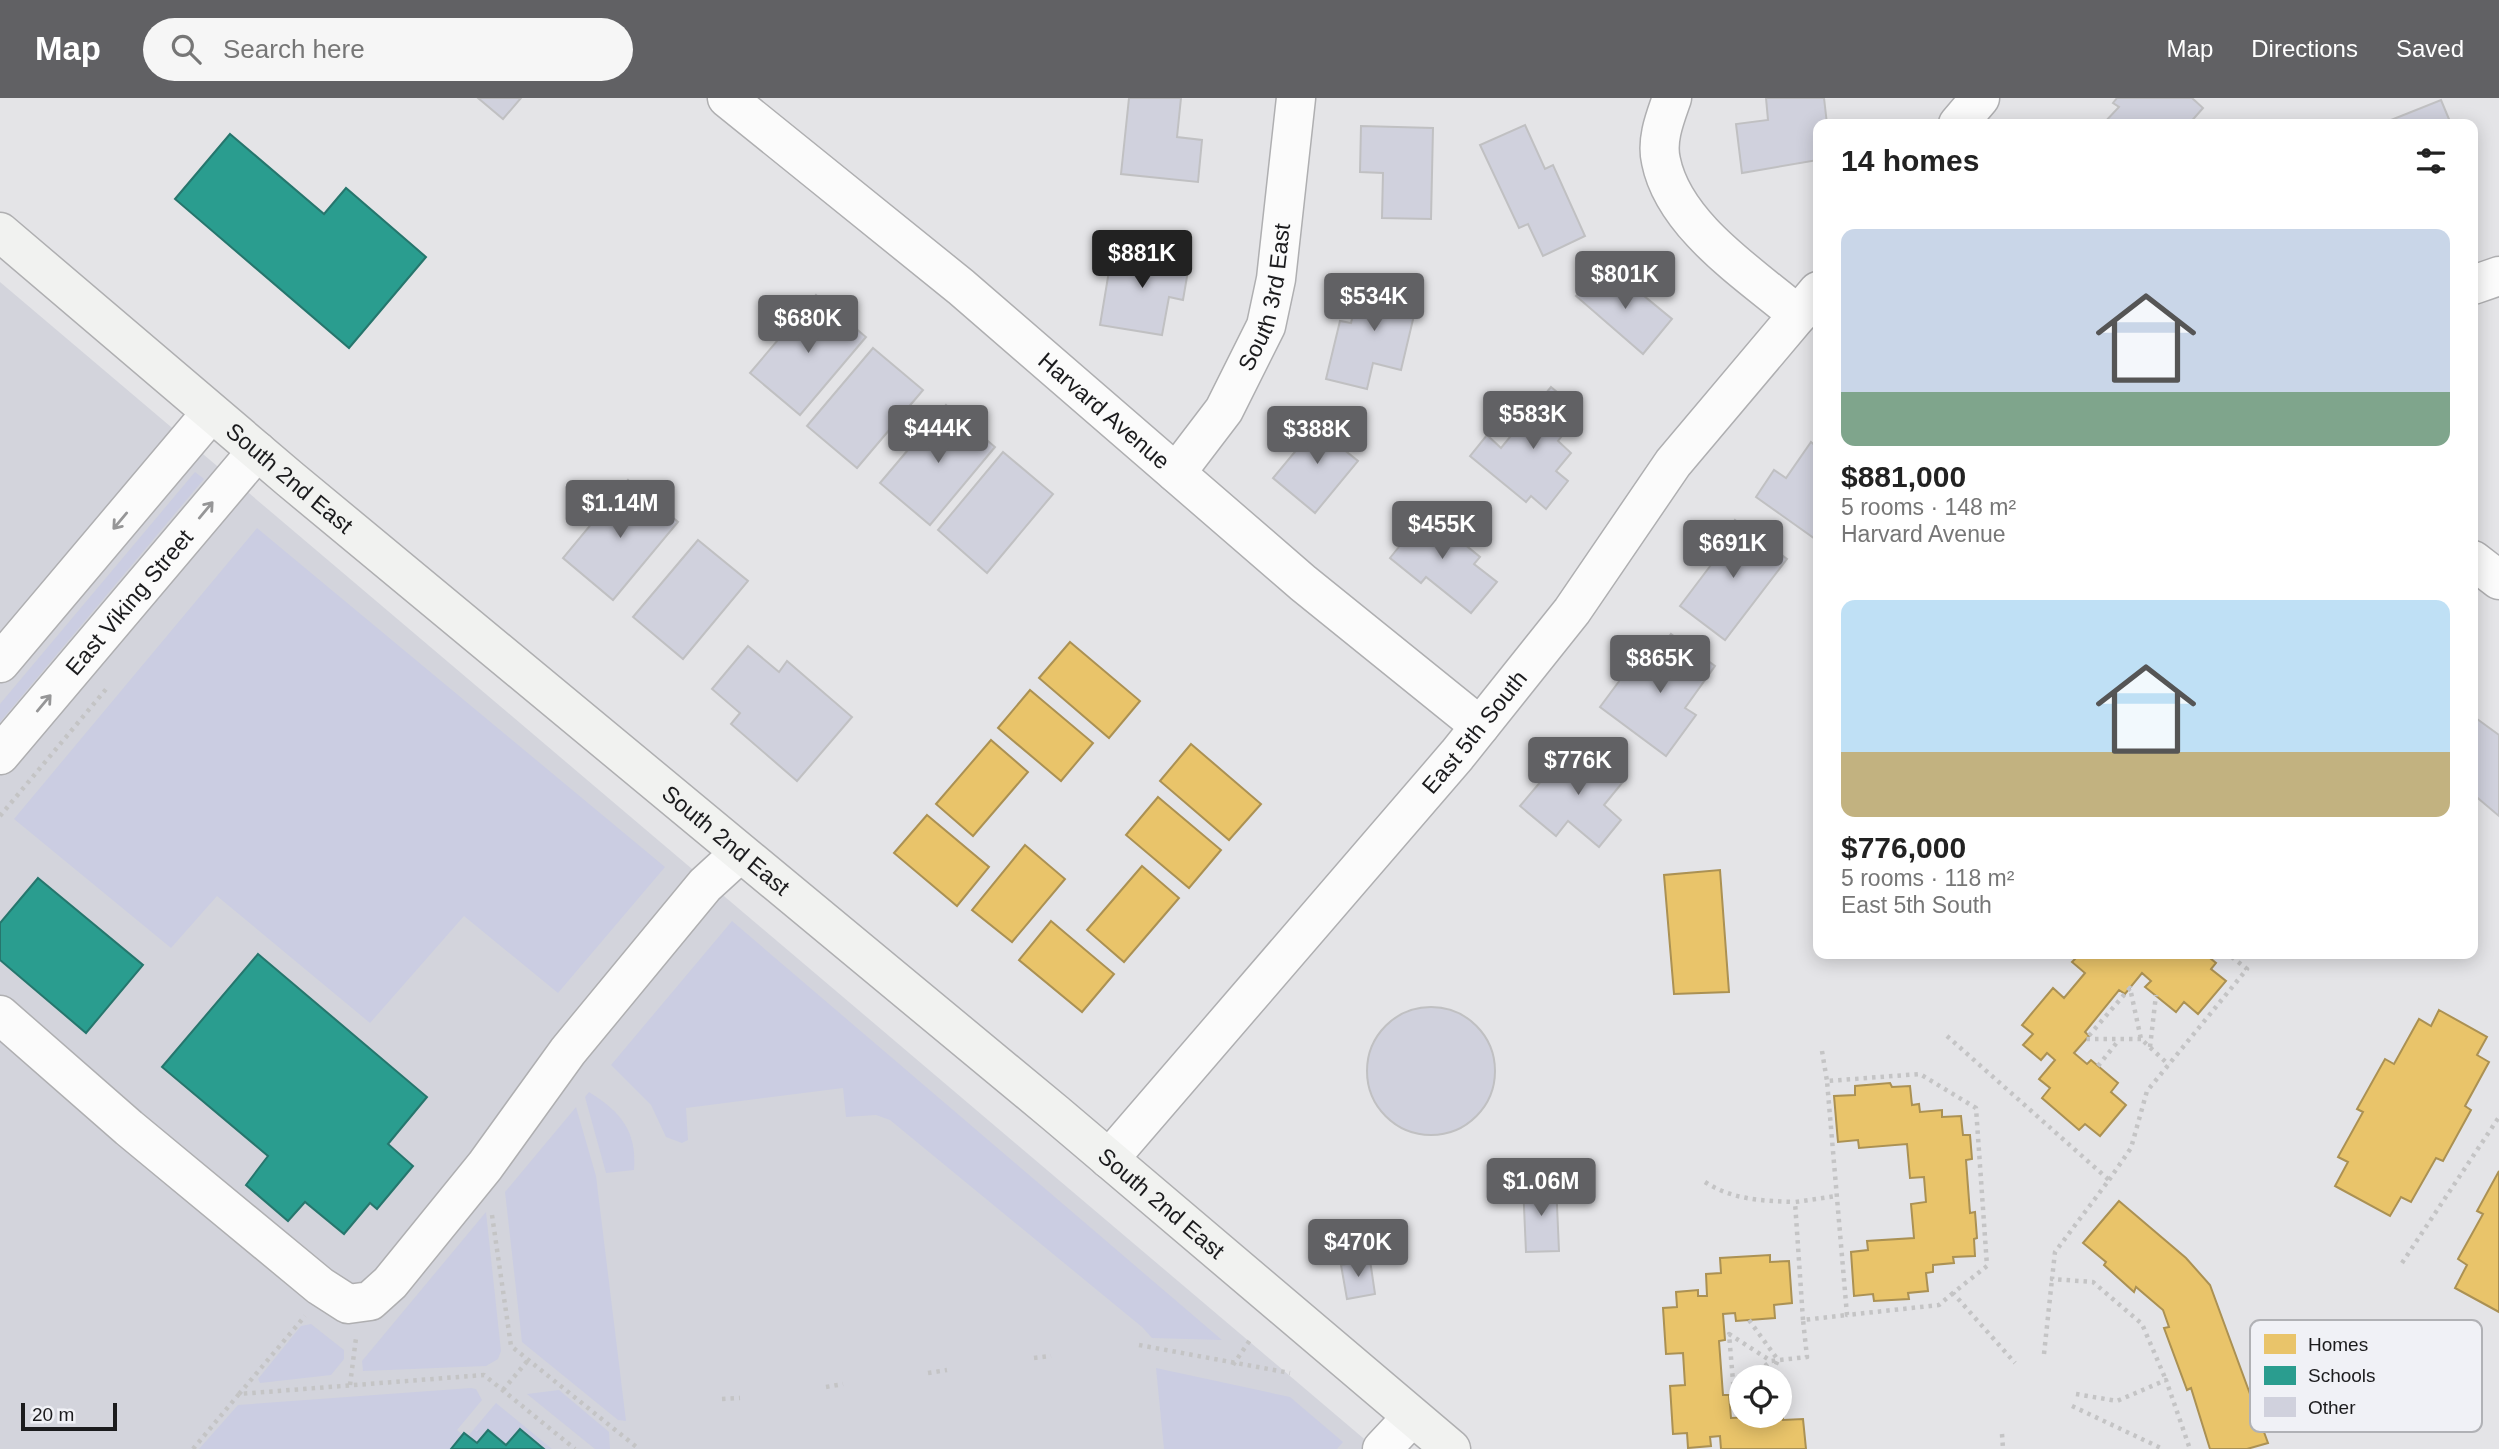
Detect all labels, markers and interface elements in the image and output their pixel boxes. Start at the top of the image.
search box [143,18,633,81]
text: Map [35,30,101,67]
icon: search [167,30,205,68]
text: Search here [223,34,365,64]
text: Map [2167,35,2213,62]
text: Directions [2251,35,2358,62]
text: Saved [2396,35,2464,62]
icon: filters [2412,142,2450,180]
text: 14 homes [1841,144,1979,177]
street label: South 3rd East [1233,221,1295,375]
pin: $881K [1093,230,1191,290]
text: $881K [1108,240,1176,266]
pin: $801K [1576,252,1674,311]
text: $801K [1591,261,1659,287]
pin: $534K [1325,274,1423,333]
icon: home [2083,275,2209,401]
text: $534K [1340,283,1408,309]
pin: $680K [759,296,857,355]
text: $680K [774,305,842,331]
street label: Harvard Avenue [1033,347,1175,475]
pin: $583K [1484,392,1582,451]
text: $583K [1499,401,1567,427]
pin: $444K [889,406,987,465]
pin: $388K [1268,406,1366,466]
text: $444K [904,415,972,441]
text: $388K [1283,416,1351,442]
street label: South 2nd East [221,417,359,539]
text: $881,000 [1841,460,1966,493]
pin: $1.14M [563,480,677,540]
text: $1.14M [582,490,658,516]
text: 5 rooms · 148 m² [1841,494,2016,520]
one-way arrow [198,501,214,519]
pin: $455K [1393,502,1491,561]
text: $455K [1408,511,1476,537]
one-way arrow [112,512,128,530]
pin: $691K [1684,520,1782,580]
text: Harvard Avenue [1841,521,2006,547]
street label: East Viking Street [60,524,198,680]
text: $691K [1699,530,1767,556]
pin: $865K [1611,636,1709,695]
text: $865K [1626,645,1694,671]
icon: home [2083,646,2209,772]
street label: East 5th South [1417,665,1532,799]
one-way arrow [36,694,52,712]
pin: $776K [1529,738,1627,797]
text: $776K [1544,747,1612,773]
street label: South 2nd East [657,780,795,901]
text: $776,000 [1841,831,1966,864]
text: 5 rooms · 118 m² [1841,865,2014,891]
text: East 5th South [1841,892,1992,918]
street label: South 2nd East [1093,1142,1230,1264]
pin: $1.06M [1484,1158,1598,1218]
text: $1.06M [1503,1168,1579,1194]
pin: $470K [1309,1220,1407,1279]
text: $470K [1324,1229,1392,1255]
legend [2250,1320,2482,1432]
text: Homes [2308,1334,2368,1355]
map controls [1729,1365,1792,1428]
button: locate [1729,1365,1792,1428]
text: Schools [2308,1365,2376,1386]
text: Other [2308,1397,2356,1418]
scale bar [21,1400,117,1432]
text: 20 m [32,1404,74,1425]

